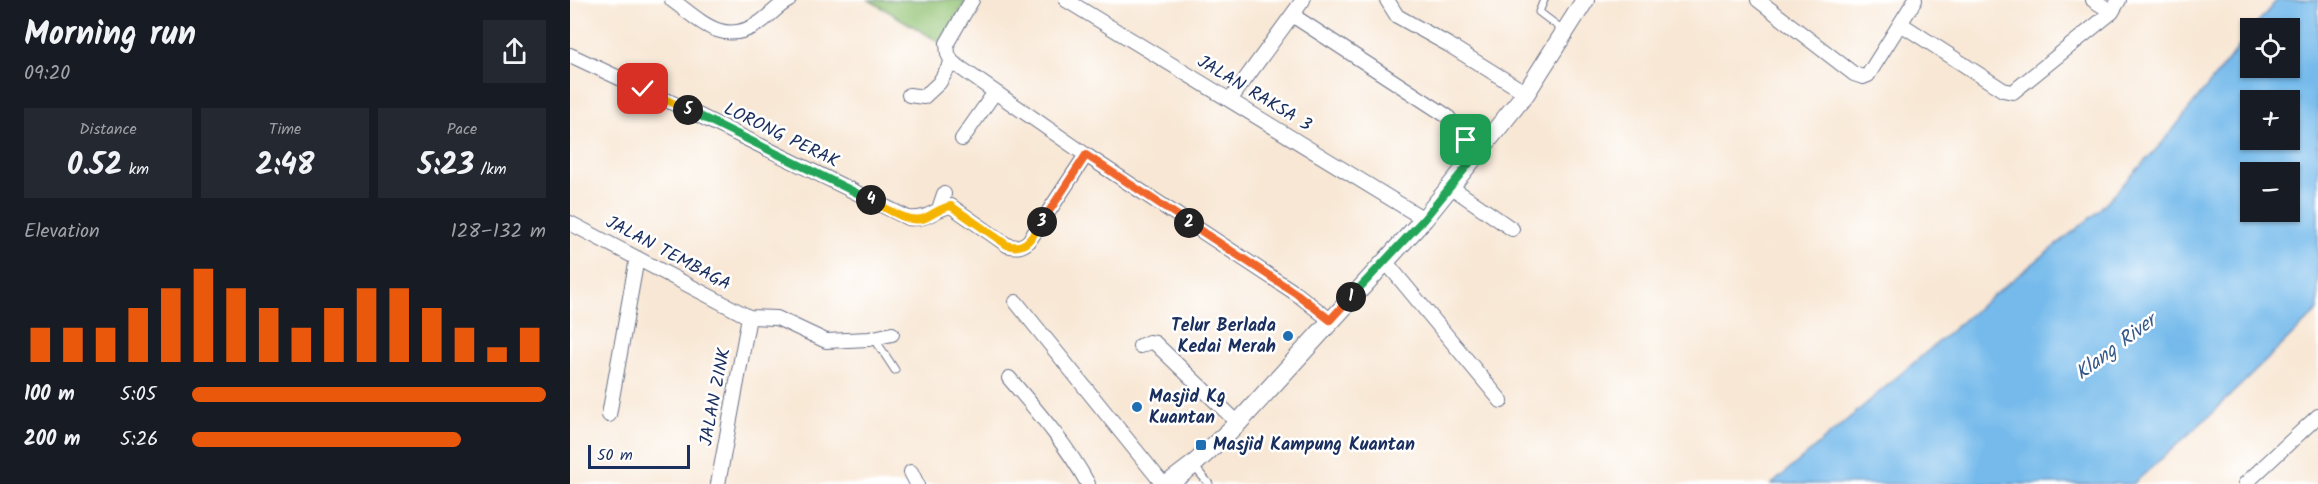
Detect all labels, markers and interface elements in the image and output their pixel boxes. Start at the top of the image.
text: Morning run [24,9,196,62]
map controls [2240,18,2300,222]
button: locate [2240,18,2300,78]
button: share [483,20,546,83]
street label: JALAN RAKSA 3 [1191,48,1317,140]
text: 09:20 [24,58,70,90]
pin [617,63,668,114]
icon: check [626,72,659,105]
button: + [2240,90,2300,150]
pin: 5 [673,95,703,125]
street label: LORONG PERAK [718,96,844,177]
text: 5 [684,97,692,122]
pin [1440,114,1491,165]
text: Distance [79,117,137,142]
text: Time [269,117,301,142]
text: Pace [447,117,477,142]
icon: arrive [1449,123,1482,156]
text: 0.52 [67,142,122,190]
text: 2:48 [256,142,314,190]
text: 5:23 [418,142,474,190]
text: km [122,157,149,182]
text: /km [474,157,506,182]
button: − [2240,162,2300,222]
pin: 4 [856,185,886,215]
text: 4 [867,187,875,212]
pin: 3 [1027,207,1057,237]
pin: 2 [1174,208,1204,238]
street label: JALAN TEMBAGA [600,209,736,299]
text: 3 [1038,209,1046,234]
text: 2 [1184,210,1194,235]
text: Elevation [24,216,100,248]
text: 128–132 m [451,216,546,248]
pin: 1 [1336,282,1366,312]
text: 1 [1349,284,1353,309]
water label: Klang River [2069,304,2167,389]
place label: Telur Berlada Kedai Merah [1171,312,1276,362]
marker: Telur Berlada Kedai Merah [1281,329,1295,343]
street label: JALAN ZINK [692,345,740,448]
text: 100 m [24,379,75,411]
text: 5:05 [120,379,156,411]
place label: Masjid Kg Kuantan [1149,383,1226,433]
marker: Masjid Kg Kuantan [1130,400,1144,414]
text: 200 m [24,424,80,456]
text: 5:26 [120,424,158,456]
place label: Masjid Kampung Kuantan [1213,431,1415,460]
marker: Masjid Kampung Kuantan [1194,438,1208,452]
scale bar [588,442,690,470]
text: 50 m [597,443,633,468]

